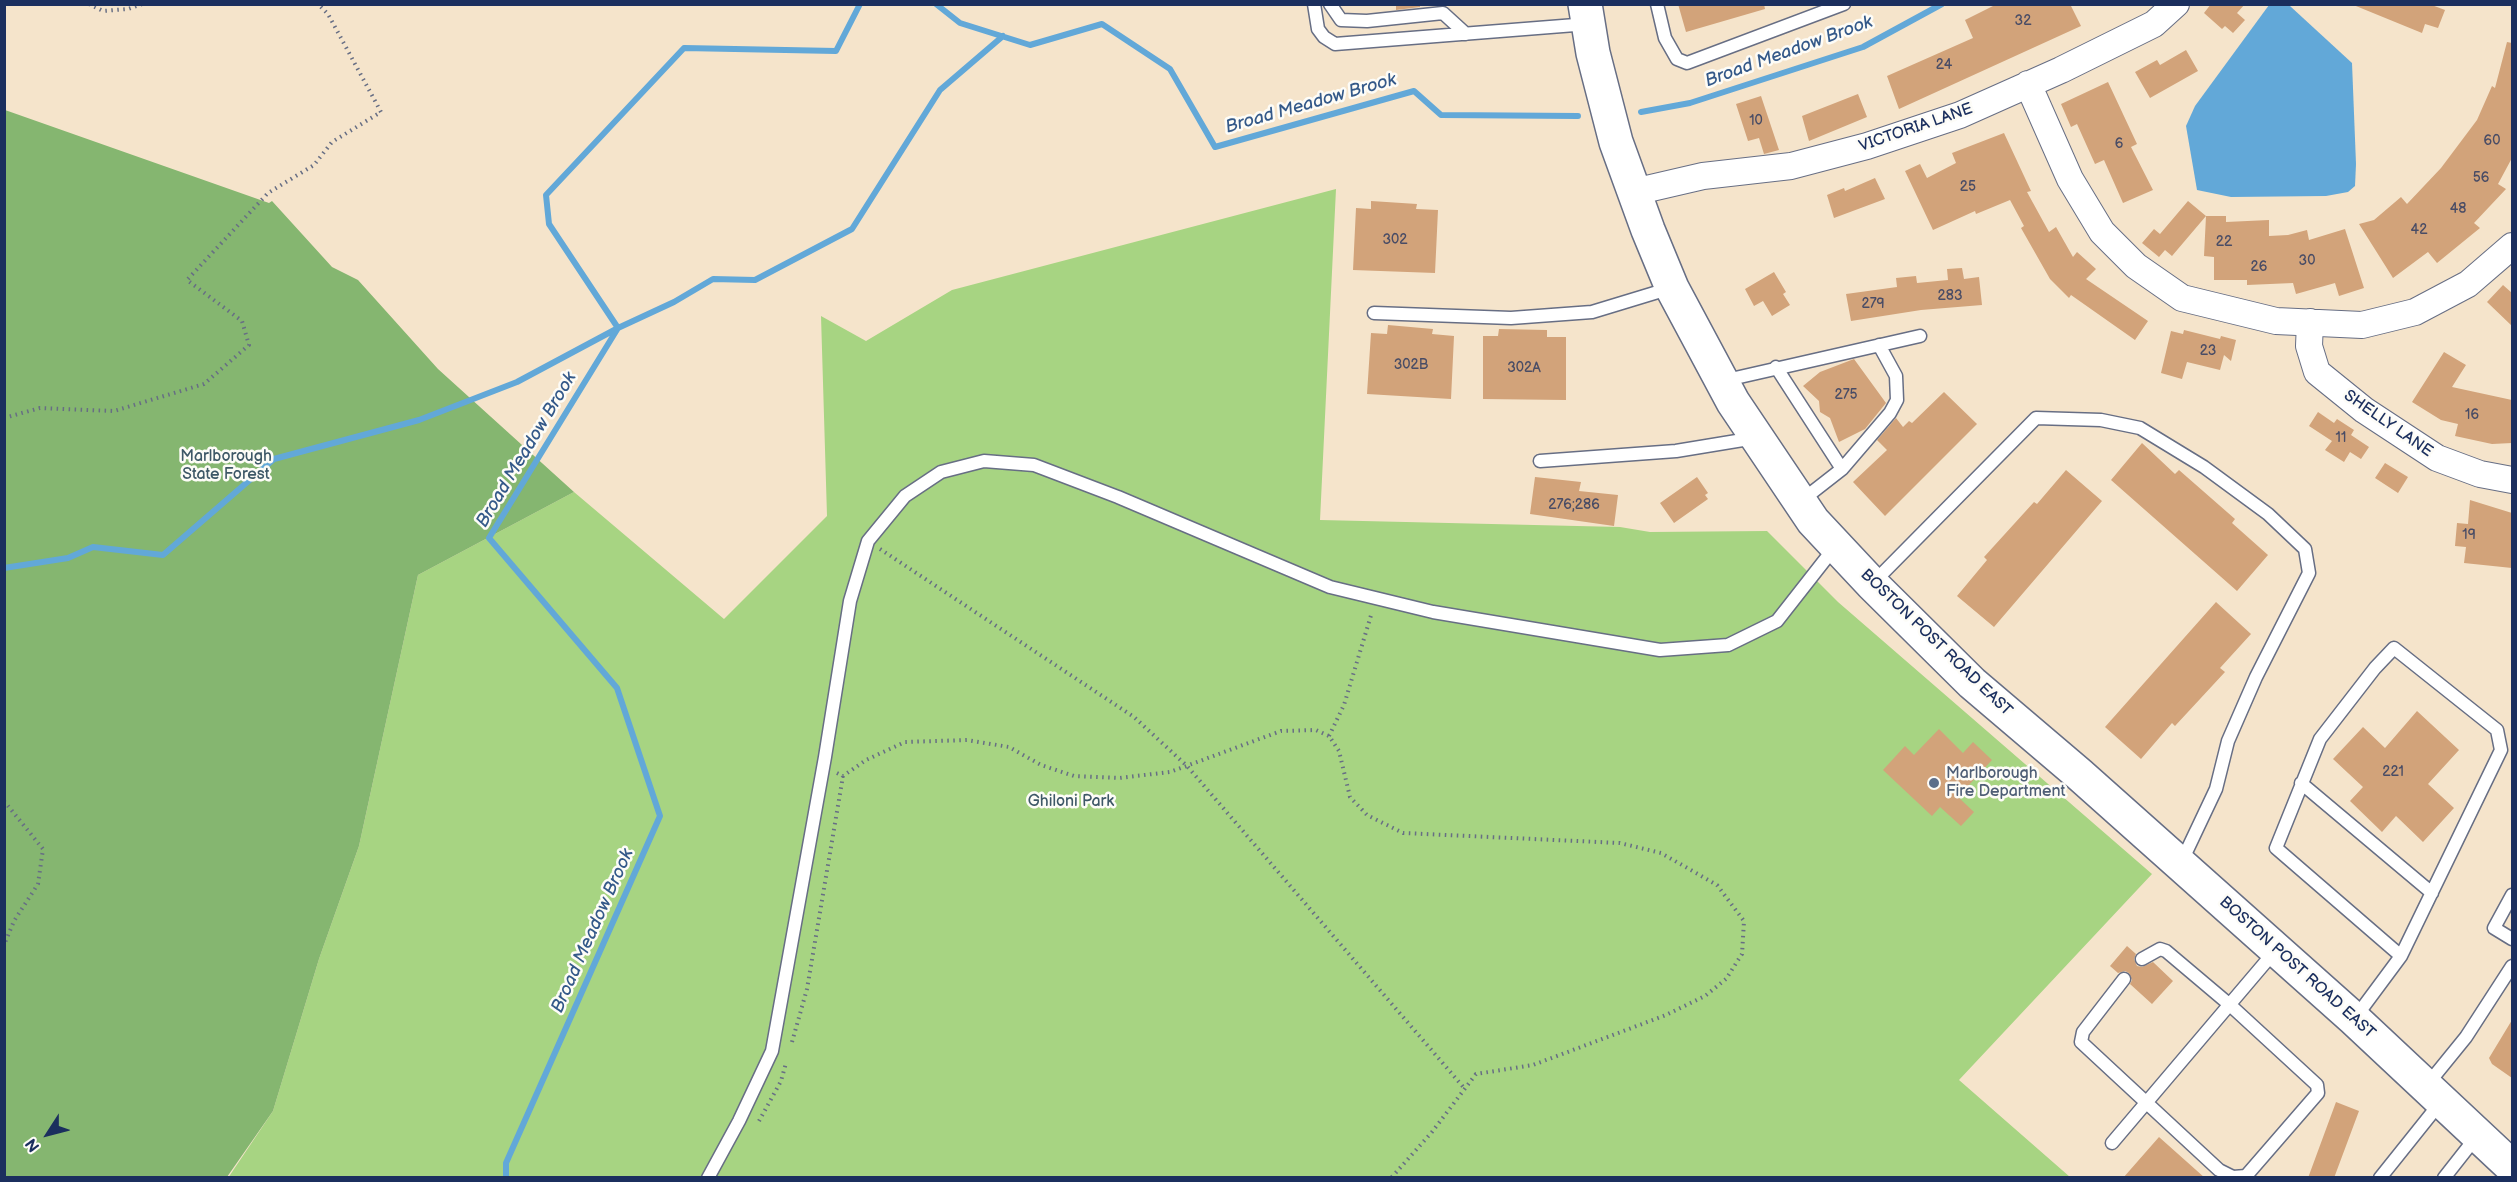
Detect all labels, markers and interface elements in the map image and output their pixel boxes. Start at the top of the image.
water label: Broad Meadow Brook [1702,12,1876,92]
house number: 32 [2015,13,2031,29]
house number: 24 [1936,57,1952,73]
water label: Broad Meadow Brook [1223,69,1399,139]
street label: VICTORIA LANE [1857,100,1975,156]
house number: 10 [1749,113,1763,129]
house number: 60 [2484,133,2500,149]
house number: 6 [2115,136,2123,152]
house number: 56 [2473,170,2489,186]
house number: 25 [1960,179,1976,195]
house number: 48 [2450,201,2466,217]
house number: 42 [2411,222,2427,238]
house number: 302 [1382,232,1408,248]
house number: 22 [2216,234,2232,250]
house number: 30 [2299,253,2315,269]
house number: 26 [2251,259,2267,275]
house number: 283 [1937,288,1963,304]
house number: 279 [1861,296,1885,312]
house number: 23 [2200,343,2216,359]
house number: 302B [1394,357,1428,373]
house number: 302A [1507,360,1541,376]
water label: Broad Meadow Brook [472,369,582,531]
street label: SHELLY LANE [2340,386,2436,462]
house number: 275 [1834,387,1858,403]
house number: 16 [2465,407,2479,423]
house number: 11 [2336,430,2346,446]
park label: Marlborough State Forest [180,447,272,485]
house number: 276;286 [1548,497,1600,513]
house number: 19 [2462,527,2476,543]
street label: BOSTON POST ROAD EAST [1856,565,2016,721]
place label: Marlborough Fire Department [1946,764,2065,802]
house number: 221 [2382,764,2404,780]
marker: Marlborough Fire Department [1927,776,1941,790]
park label: Ghiloni Park [1028,792,1114,812]
water label: Broad Meadow Brook [547,846,639,1016]
street label: BOSTON POST ROAD EAST [2215,893,2379,1043]
north arrow [18,1104,78,1164]
text: N [22,1134,44,1155]

